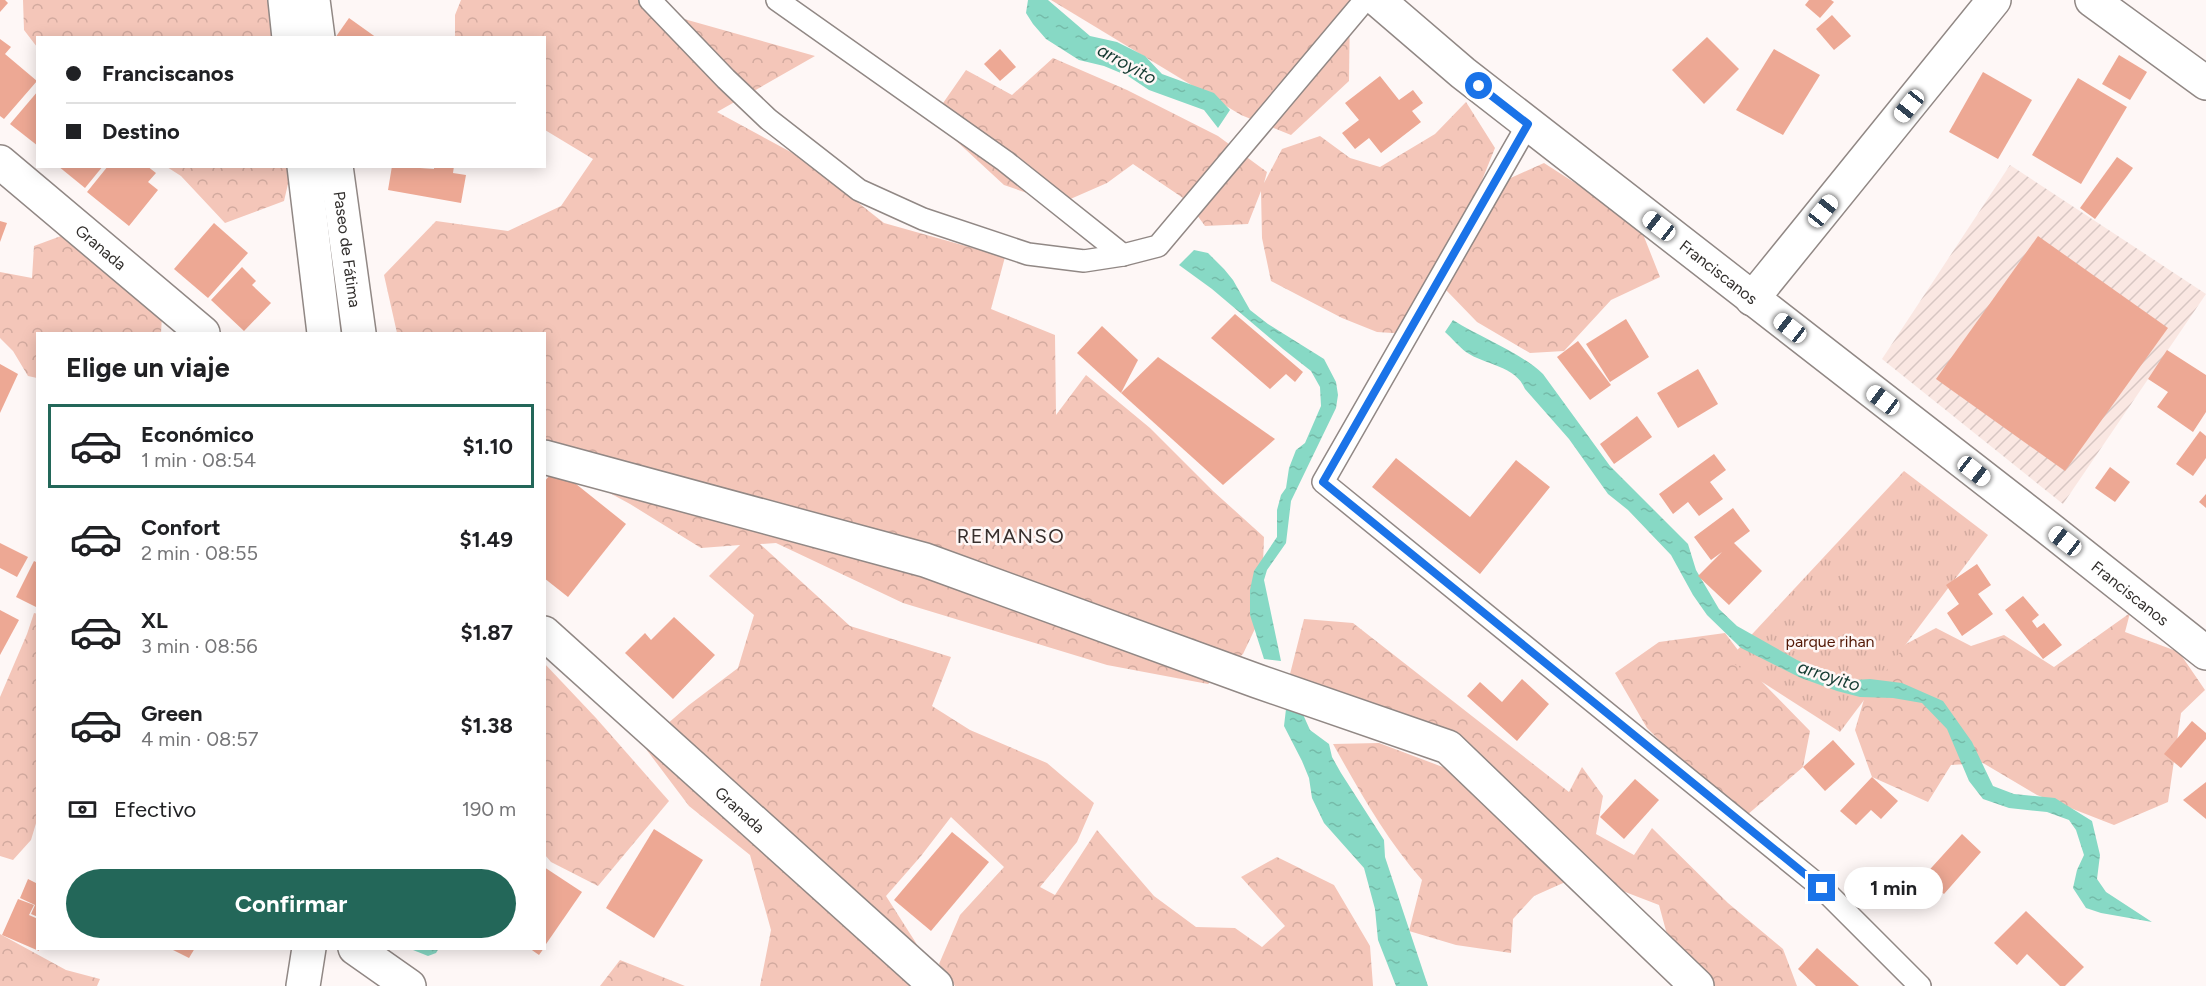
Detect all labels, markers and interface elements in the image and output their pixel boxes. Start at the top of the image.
water label: arroyito [1094,39,1160,89]
text: Franciscanos [102,60,234,87]
route start [1465,72,1492,99]
car [1891,86,1927,126]
text: Destino [102,118,180,145]
street label: Paseo de Fátima [330,190,364,309]
car [1805,191,1841,231]
car [1639,208,1679,244]
street label: Granada [71,221,130,274]
street label: Franciscanos [1676,236,1761,308]
car [1770,310,1810,346]
text: Elige un viaje [66,351,230,384]
car [1863,382,1903,418]
icon: car [69,419,123,473]
text: Económico [141,421,254,448]
text: $1.10 [463,433,513,460]
text: 1 min · 08:54 [141,448,256,472]
car [1954,453,1994,489]
icon: car [69,512,123,566]
text: Confort [141,514,221,541]
car [2045,523,2085,559]
district label: REMANSO [957,524,1065,548]
text: $1.49 [459,526,513,553]
text: 2 min · 08:55 [141,541,258,565]
street label: Franciscanos [2087,557,2172,630]
icon: car [69,605,123,659]
text: XL [141,607,168,634]
text: $1.87 [460,619,513,646]
park label: parque rihan [1785,632,1875,651]
text: 3 min · 08:56 [141,634,258,658]
water label: arroyito [1795,656,1863,696]
icon: car [69,698,123,752]
text: Green [141,700,203,727]
text: $1.38 [460,712,513,739]
text: 4 min · 08:57 [141,727,259,751]
street label: Granada [711,783,769,837]
icon: cash [66,793,99,826]
text: Efectivo [114,796,196,823]
text: 190 m [462,797,516,821]
callout: 1 min [1843,867,1942,909]
button: Confirmar [66,869,516,938]
route end [1808,874,1835,901]
text: 1 min [1870,876,1917,900]

